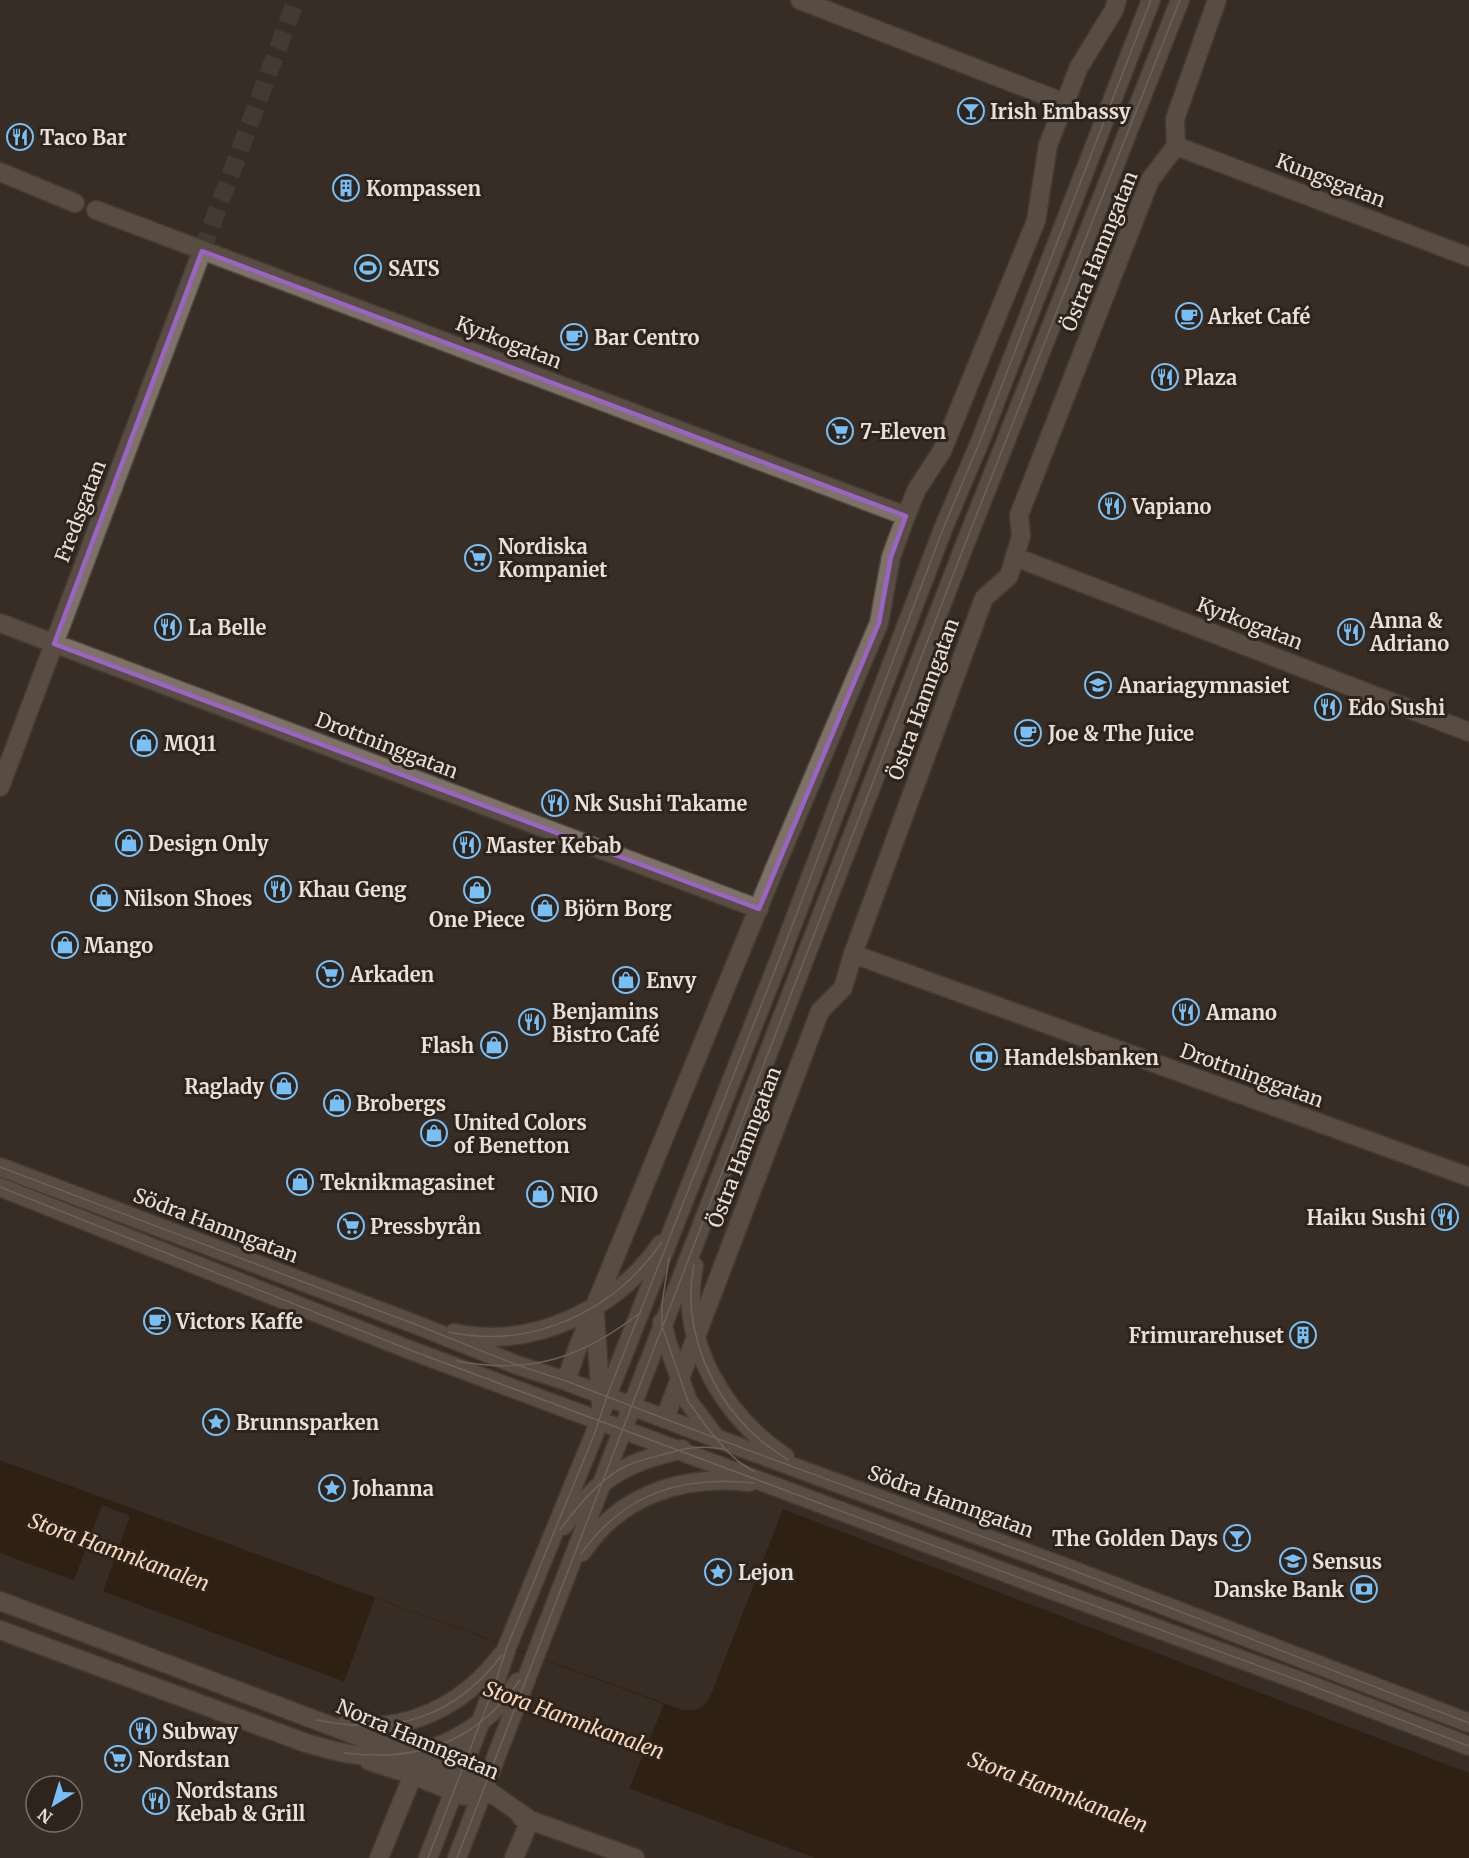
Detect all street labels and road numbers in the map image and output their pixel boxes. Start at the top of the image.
street label: Kungsgatan [1273,148,1389,212]
street label: Östra Hamngatan [1055,167,1143,335]
street label: Kyrkogatan [452,310,566,374]
street label: Fredsgatan [49,456,111,566]
street label: Kyrkogatan [1193,591,1307,655]
street label: Östra Hamngatan [882,615,964,783]
street label: Drottninggatan [312,706,462,784]
street label: Drottninggatan [1177,1038,1327,1112]
street label: Östra Hamngatan [702,1063,786,1231]
street label: Södra Hamngatan [130,1182,302,1268]
street label: Södra Hamngatan [865,1459,1037,1543]
street label: Norra Hamngatan [333,1693,503,1785]

